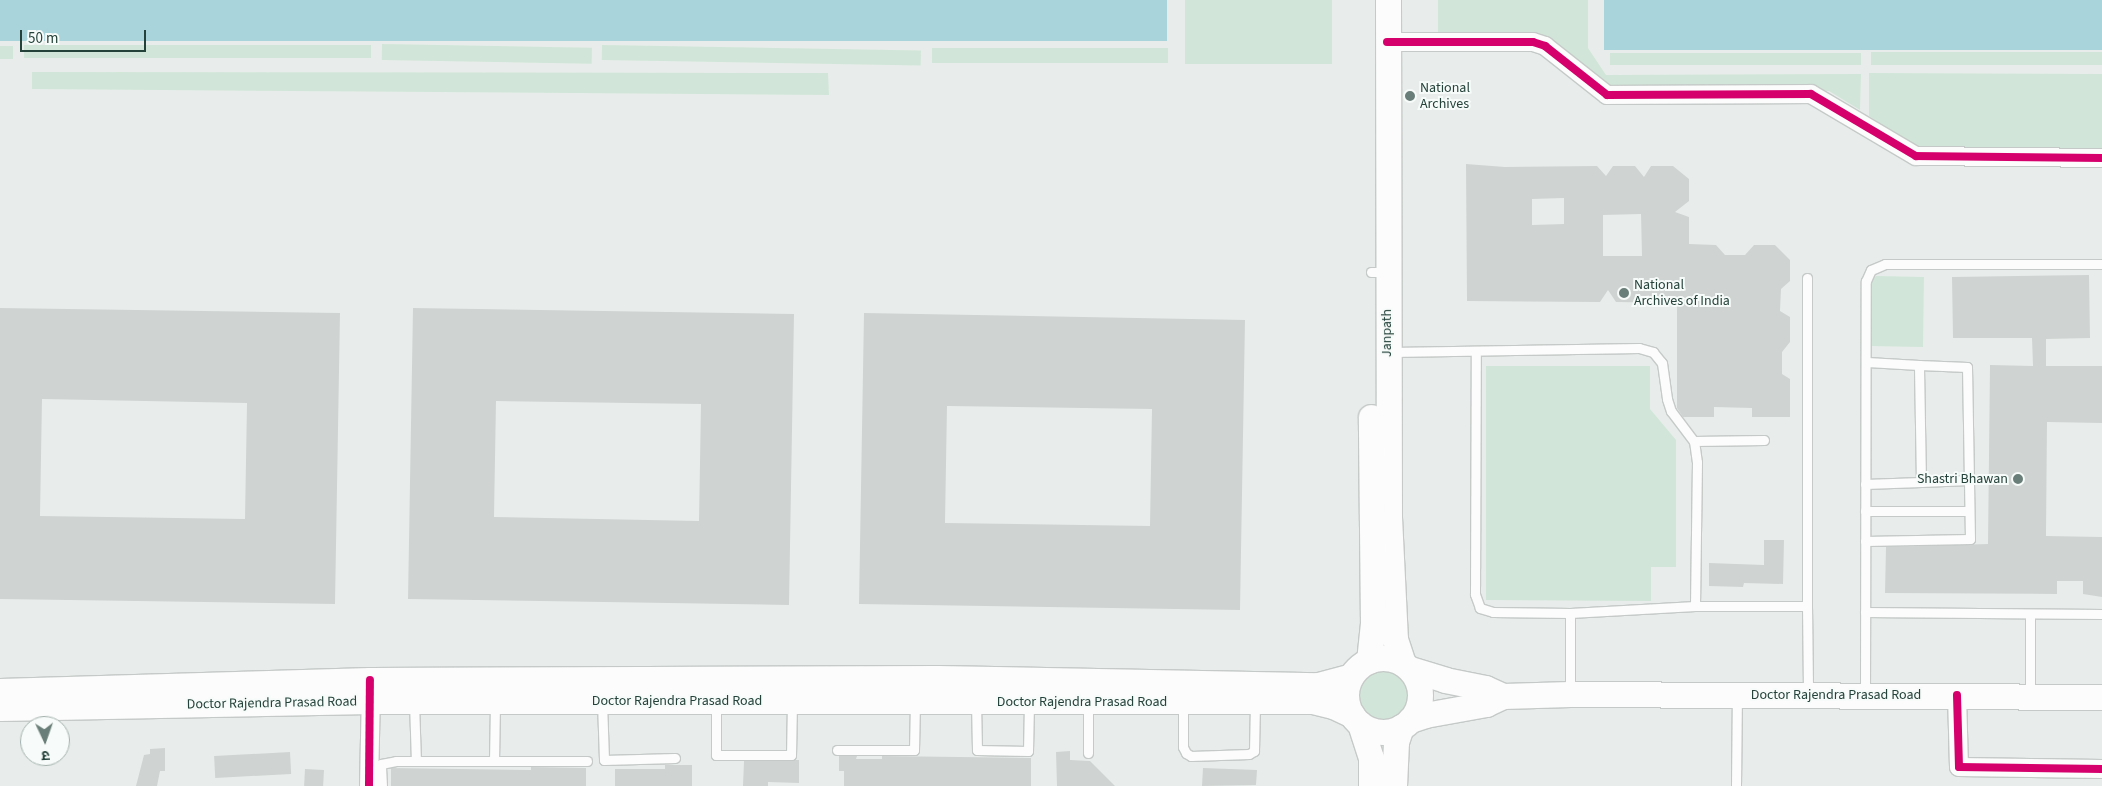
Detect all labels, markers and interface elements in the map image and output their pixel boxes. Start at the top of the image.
scale bar [22,20,149,52]
text: 50 m [28,28,58,49]
place label: National Archives [1420,80,1470,112]
marker: National Archives [1404,90,1416,102]
place label: National Archives of India [1634,277,1730,310]
marker: National Archives of India [1618,287,1630,299]
street label: Janpath [1379,309,1395,357]
place label: Shastri Bhawan [1917,471,2008,487]
marker: Shastri Bhawan [2012,473,2024,485]
street label: Doctor Rajendra Prasad Road [1751,687,1921,703]
street label: Doctor Rajendra Prasad Road [187,693,357,713]
street label: Doctor Rajendra Prasad Road [592,693,762,709]
street label: Doctor Rajendra Prasad Road [997,694,1167,710]
north arrow [20,716,70,766]
text: उ [41,745,50,765]

